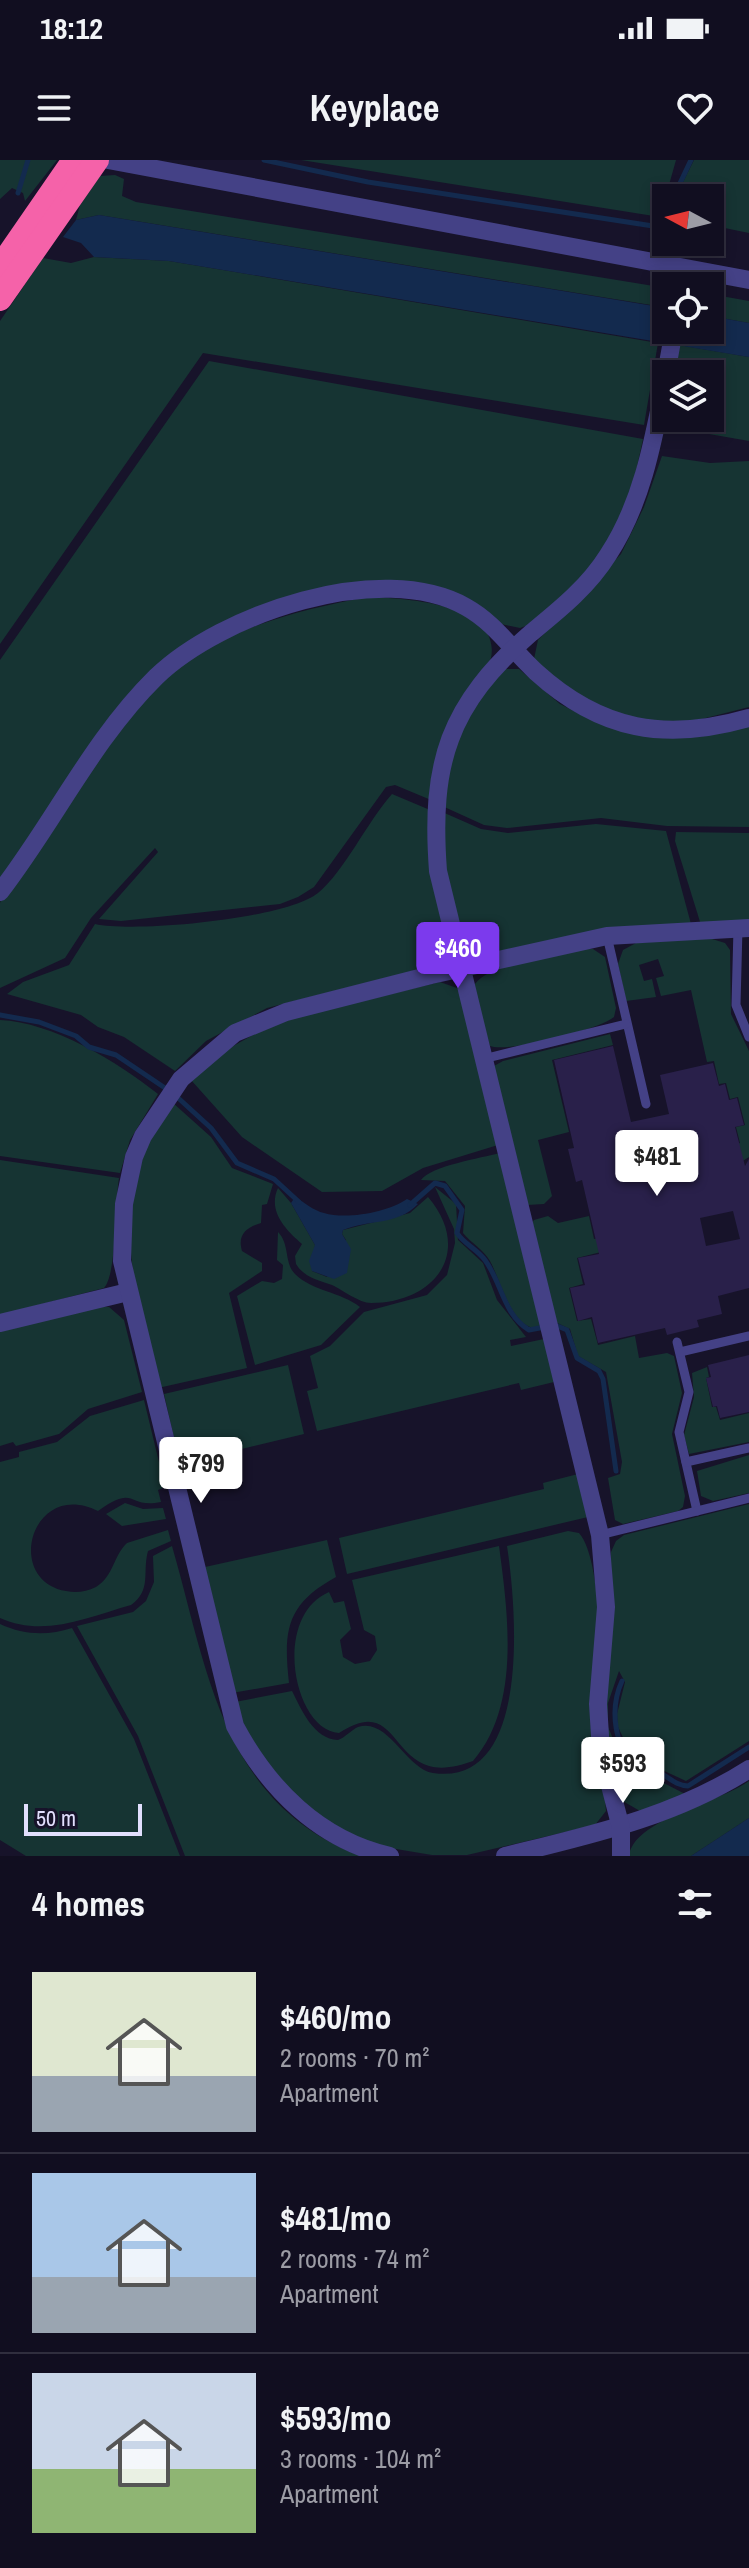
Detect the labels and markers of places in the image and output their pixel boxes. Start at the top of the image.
pin: $460 [411,922,505,990]
pin: $481 [610,1130,704,1198]
pin: $799 [154,1437,248,1505]
pin: $593 [576,1737,670,1805]

